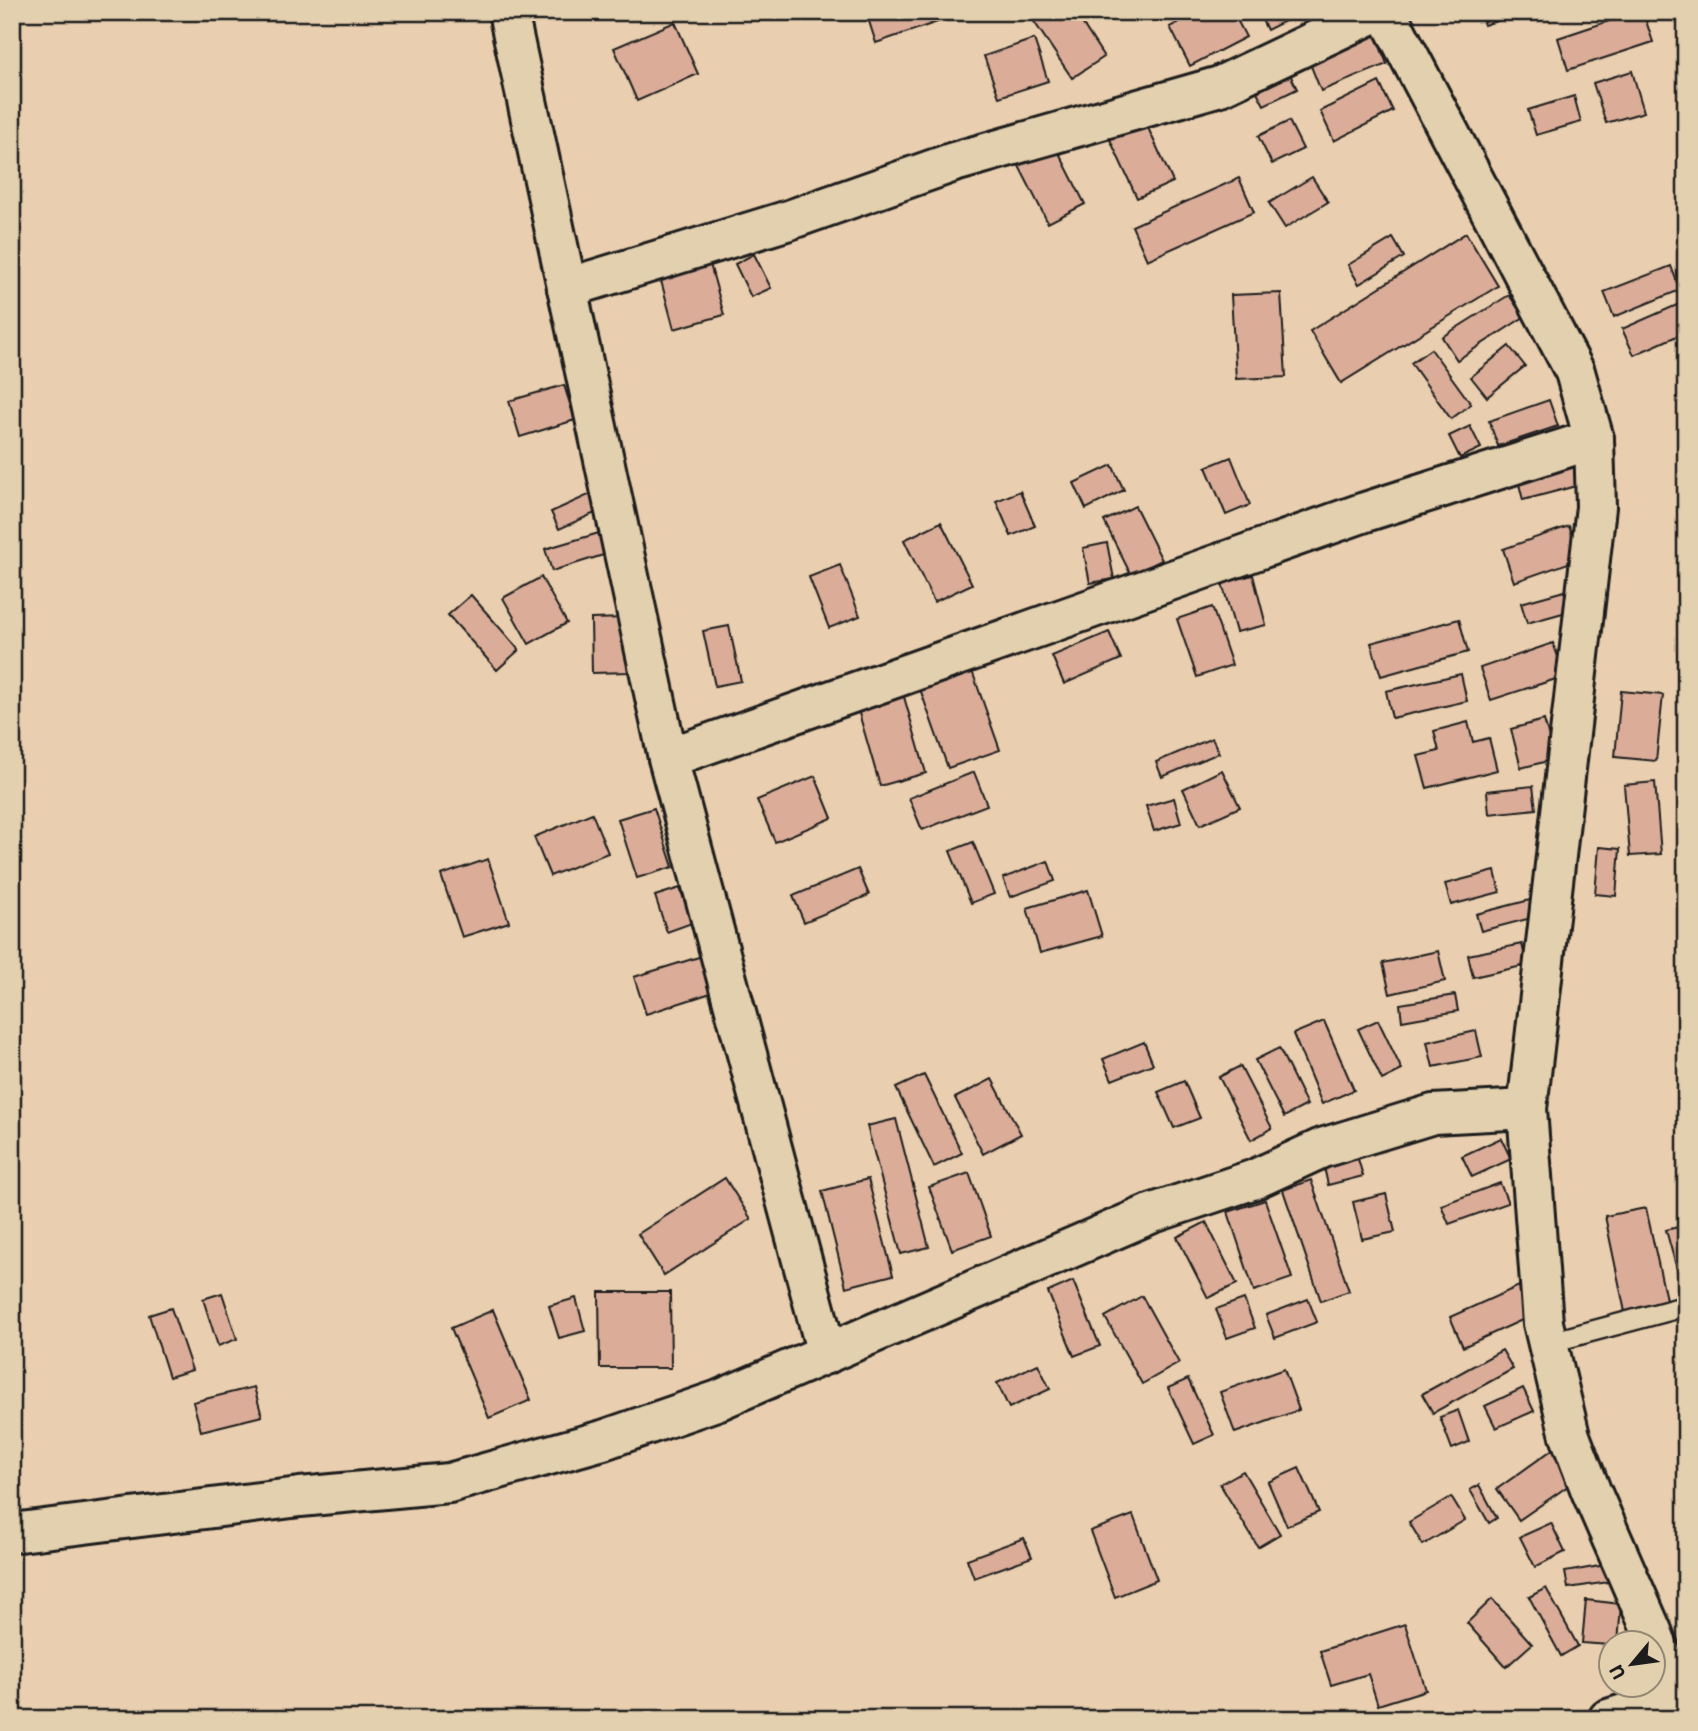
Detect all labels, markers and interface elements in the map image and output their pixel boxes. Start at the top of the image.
north arrow [1596,1630,1666,1700]
text: U [1603,1661,1631,1684]

